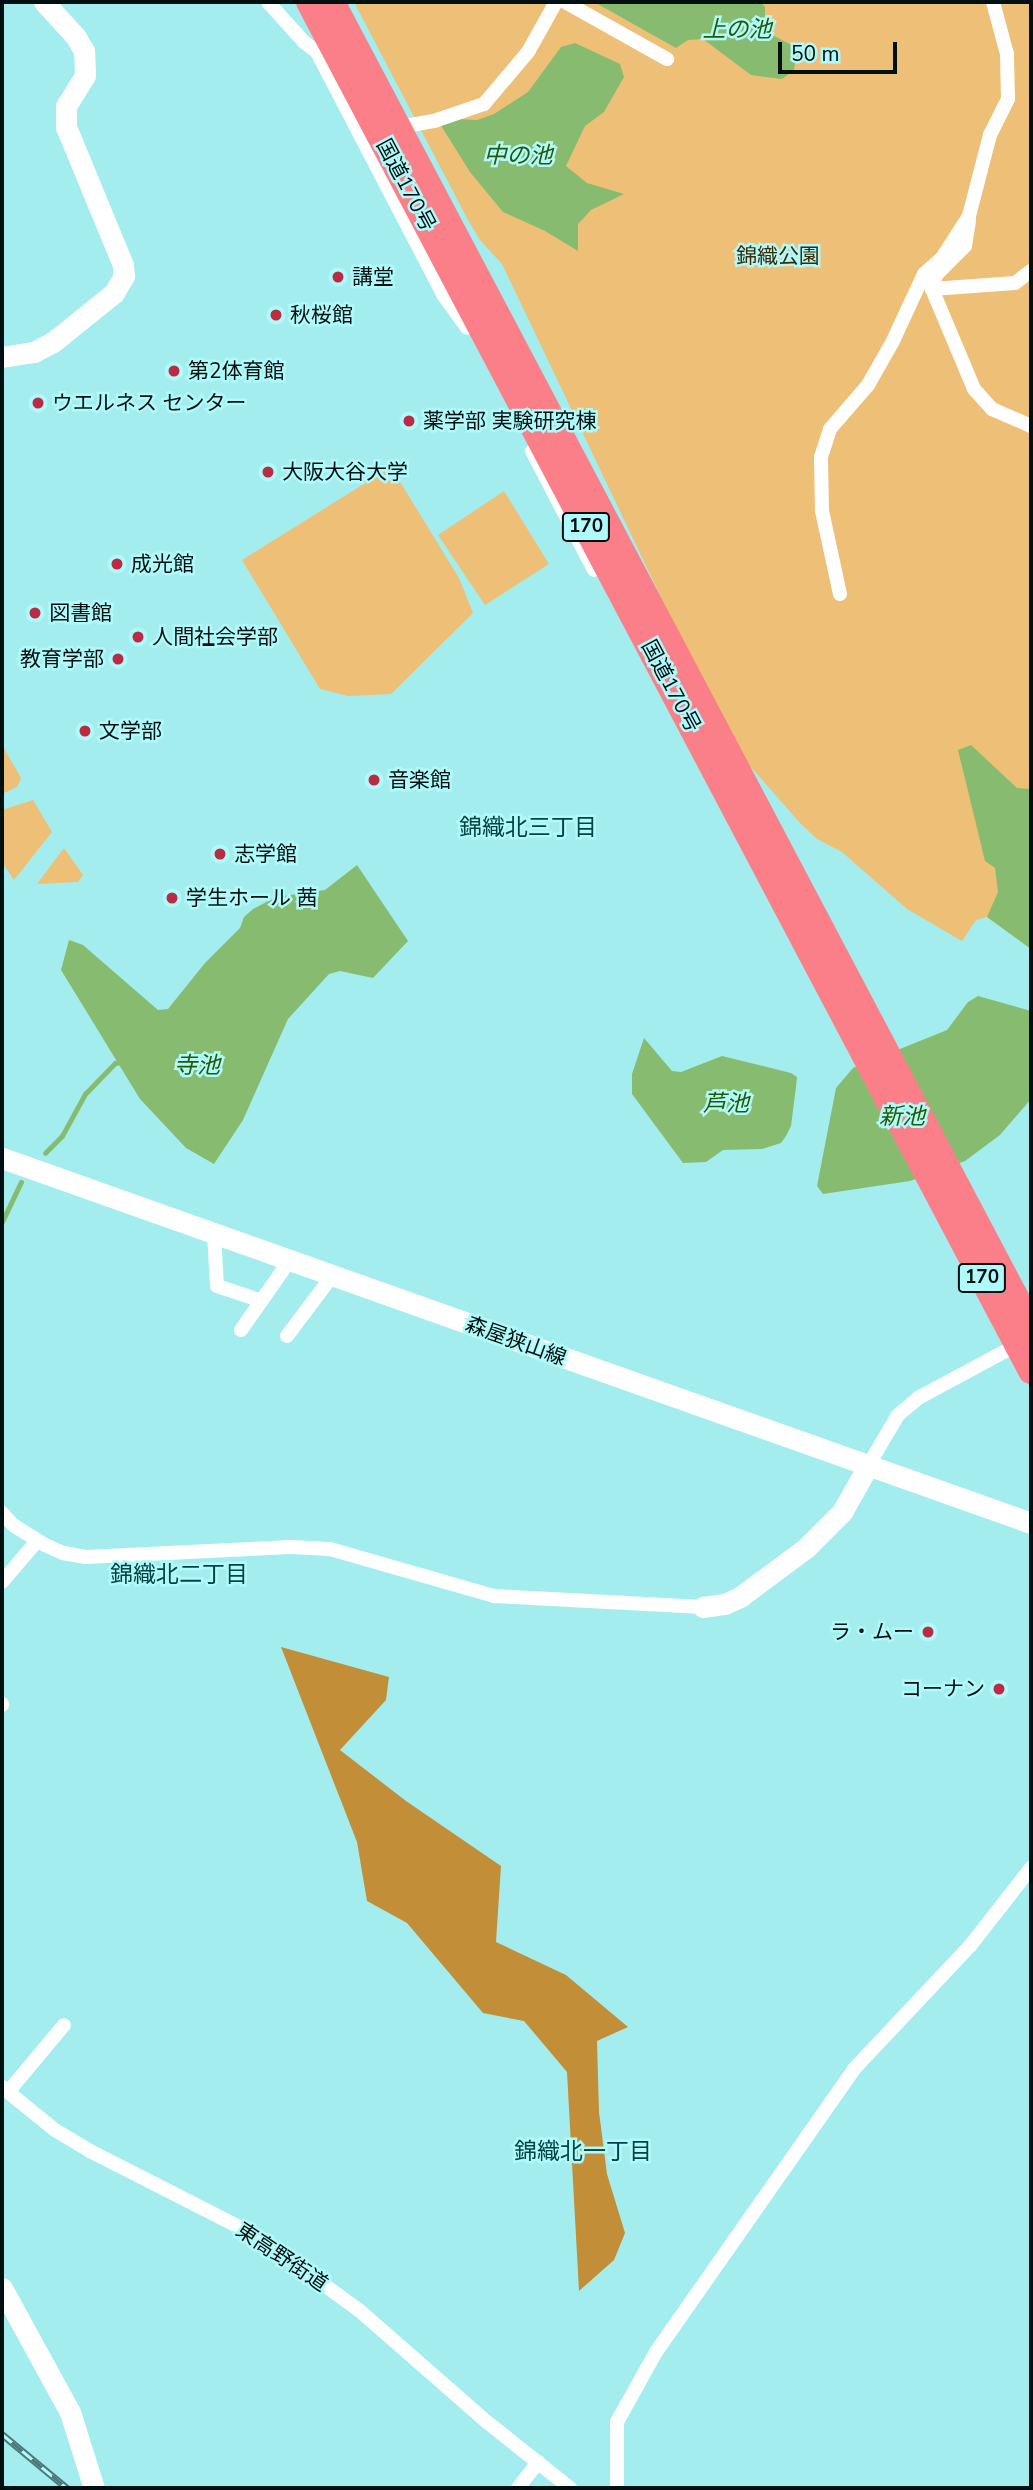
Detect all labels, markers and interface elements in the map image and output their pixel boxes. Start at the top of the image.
water label: 上の池 [703,16,771,44]
scale bar [781,28,900,72]
text: 50 m [791,40,840,68]
street label: 国道170号 [371,135,441,235]
water label: 中の池 [484,142,552,170]
park label: 錦織公園 [736,243,820,269]
place label: 講堂 [352,264,394,290]
marker: 講堂 [330,269,346,285]
place label: 秋桜館 [290,302,353,328]
marker: 秋桜館 [268,307,284,323]
place label: 第2体育館 [188,358,285,384]
marker: 第2体育館 [166,363,182,379]
place label: ウエルネス センター [52,390,246,416]
marker: ウエルネス センター [30,395,46,411]
place label: 薬学部 実験研究棟 [423,408,596,434]
marker: 薬学部 実験研究棟 [401,413,417,429]
place label: 大阪大谷大学 [282,459,408,485]
marker: 大阪大谷大学 [260,464,276,480]
road number: 170 [562,512,610,542]
place label: 成光館 [131,551,194,577]
marker: 成光館 [109,556,125,572]
place label: 図書館 [49,600,112,626]
marker: 図書館 [27,605,43,621]
place label: 人間社会学部 [152,624,278,650]
marker: 人間社会学部 [130,629,146,645]
street label: 国道170号 [636,636,706,736]
place label: 教育学部 [20,646,104,672]
marker: 教育学部 [110,651,126,667]
place label: 文学部 [99,718,162,744]
marker: 文学部 [77,723,93,739]
place label: 音楽館 [388,767,451,793]
marker: 音楽館 [366,772,382,788]
district label: 錦織北三丁目 [459,814,597,842]
place label: 志学館 [234,841,297,867]
marker: 志学館 [212,846,228,862]
place label: 学生ホール 茜 [186,885,317,911]
marker: 学生ホール 茜 [164,890,180,906]
water label: 寺池 [174,1052,220,1080]
water label: 芦池 [703,1090,749,1118]
water label: 新池 [879,1103,925,1131]
road number: 170 [958,1262,1006,1294]
street label: 森屋狭山線 [462,1311,570,1371]
district label: 錦織北二丁目 [110,1561,248,1589]
place label: ラ・ムー [830,1619,914,1645]
marker: ラ・ムー [920,1624,936,1640]
place label: コーナン [901,1676,985,1702]
marker: コーナン [991,1681,1007,1697]
district label: 錦織北一丁目 [514,2138,652,2166]
street label: 東高野街道 [231,2217,333,2297]

